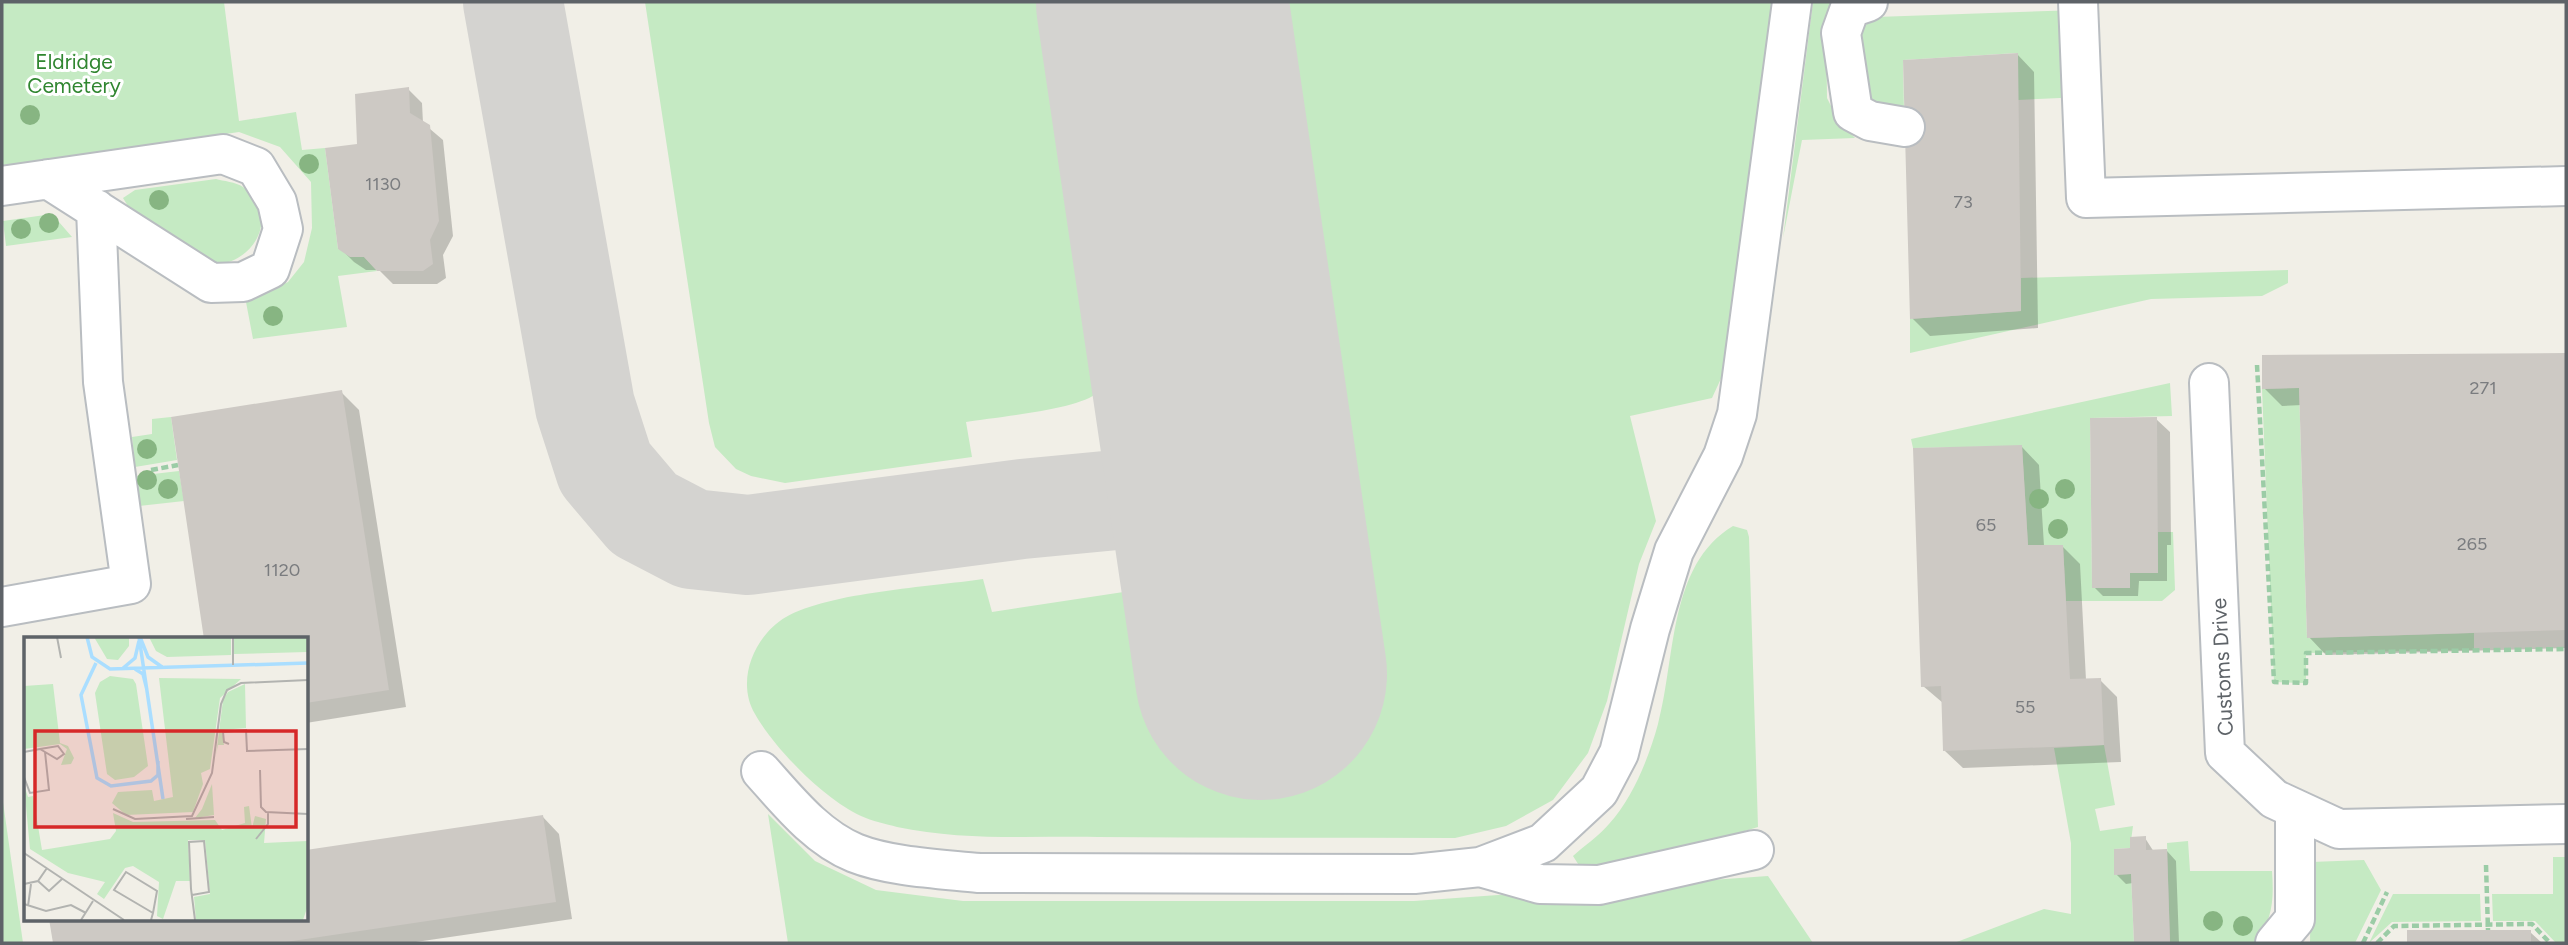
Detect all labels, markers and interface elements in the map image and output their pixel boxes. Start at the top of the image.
park label: Eldridge Cemetery [27,49,121,98]
house number: 1130 [365,173,401,195]
house number: 73 [1953,191,1973,213]
house number: 271 [2469,377,2497,399]
house number: 65 [1976,514,1996,536]
house number: 265 [2457,533,2487,555]
house number: 1120 [264,559,300,581]
street label: Customs Drive [2206,597,2238,737]
inset map [24,637,308,920]
house number: 55 [2015,696,2035,718]

